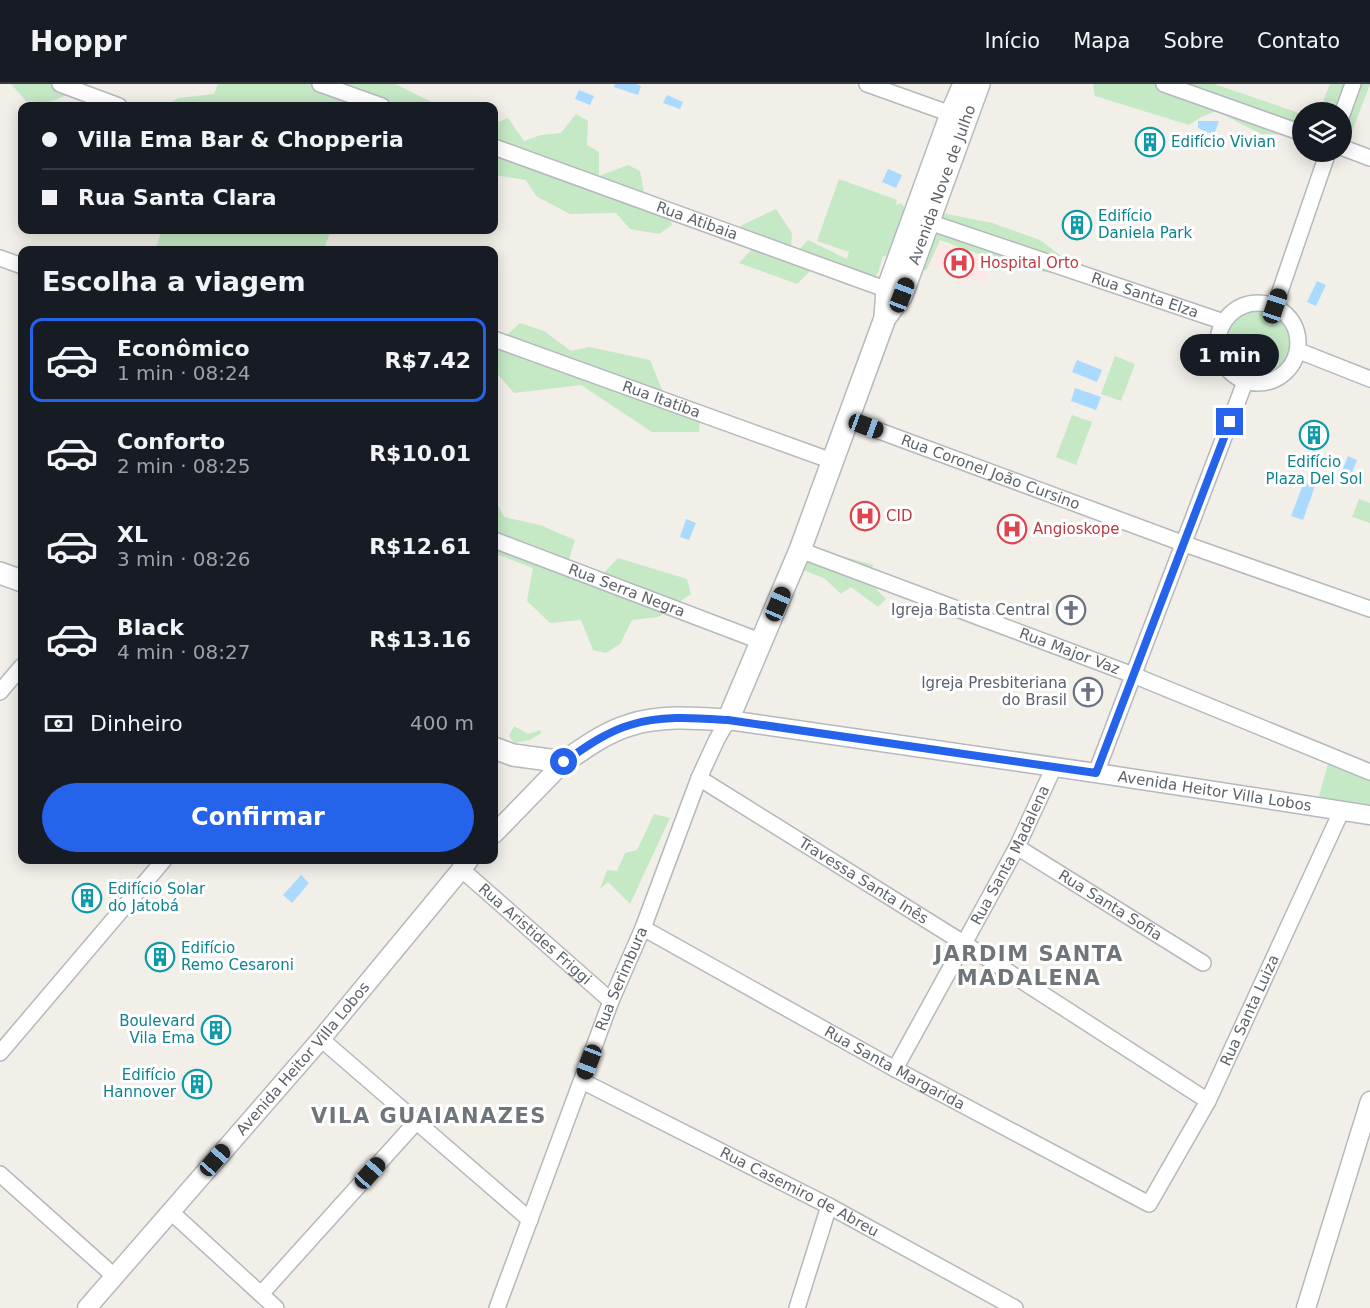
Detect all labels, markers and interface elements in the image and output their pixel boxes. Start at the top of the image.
text: Hoppr [30,25,127,58]
text: Início [985,29,1040,53]
text: Mapa [1073,29,1130,53]
text: Sobre [1163,29,1224,53]
text: Contato [1257,29,1340,53]
map controls [1292,102,1352,162]
button: layers [1292,102,1352,162]
street label: Avenida Nove de Julho [905,103,980,267]
building icon: Edifício Vivian [1134,126,1166,158]
text: Villa Ema Bar & Chopperia [78,127,404,152]
place label: Edifício Vivian [1171,133,1276,151]
text: Rua Santa Clara [78,185,277,210]
street label: Rua Atibaia [654,198,740,244]
place label: Edifício Daniela Park [1098,207,1193,242]
building icon: Edifício Daniela Park [1061,209,1093,241]
hospital icon: Hospital Orto [943,247,975,279]
place label: Hospital Orto [980,254,1079,272]
text: Escolha a viagem [42,266,306,297]
street label: Rua Santa Elza [1089,269,1201,322]
car [887,275,917,315]
car [1261,286,1289,326]
icon: car [45,333,99,387]
callout: 1 min [1180,335,1280,377]
text: Econômico [117,336,250,361]
text: 1 min [1198,343,1261,367]
text: R$7.42 [384,348,471,373]
text: 1 min · 08:24 [117,361,251,385]
street label: Rua Itatiba [620,377,703,422]
route end [1216,408,1243,435]
car [846,411,886,441]
building icon: Edifício Plaza Del Sol [1298,419,1330,451]
icon: car [45,426,99,480]
text: Conforto [117,429,225,454]
street label: Rua Coronel João Cursino [899,431,1082,513]
text: R$10.01 [369,441,471,466]
place label: Edifício Plaza Del Sol [1266,453,1362,488]
text: 2 min · 08:25 [117,454,251,478]
hospital icon: CID [849,500,881,532]
place label: CID [886,507,912,525]
hospital icon: Angioskope [996,513,1028,545]
icon: car [45,519,99,573]
place label: Angioskope [1033,520,1120,538]
text: XL [117,522,148,547]
text: R$12.61 [369,534,471,559]
text: 3 min · 08:26 [117,547,251,571]
street label: Rua Serra Negra [566,560,688,621]
car [763,584,793,624]
church icon: Igreja Batista Central [1055,594,1087,626]
place label: Igreja Batista Central [891,601,1050,619]
icon: car [45,612,99,666]
text: Black [117,615,184,640]
street label: Rua Major Vaz [1017,624,1122,678]
text: R$13.16 [369,627,471,652]
text: 4 min · 08:27 [117,640,251,664]
place label: Igreja Presbiteriana do Brasil [921,674,1067,709]
church icon: Igreja Presbiteriana do Brasil [1072,676,1104,708]
icon: cash [42,707,75,740]
text: Dinheiro [90,711,183,736]
text: 400 m [410,711,474,735]
route start [550,748,577,775]
street label: Avenida Heitor Villa Lobos [1117,767,1313,815]
button: Confirmar [42,783,474,852]
street label: Rua Santa Madalena [967,783,1053,928]
street label: Travessa Santa Inês [795,833,932,928]
street label: Rua Santa Sofia [1055,866,1165,944]
place label: Edifício Solar do Jatobá [108,880,206,915]
street label: Rua Aristides Friggi [475,880,595,989]
building icon: Edifício Solar do Jatobá [71,882,103,914]
street label: Rua Serimbura [592,924,651,1033]
place label: Edifício Remo Cesaroni [181,939,294,974]
building icon: Edifício Remo Cesaroni [144,941,176,973]
district label: JARDIM SANTA MADALENA [932,942,1124,990]
street label: Rua Santa Luiza [1216,952,1283,1069]
street label: Avenida Heitor Villa Lobos [233,978,373,1139]
place label: Boulevard Vila Ema [119,1012,195,1047]
building icon: Boulevard Vila Ema [200,1014,232,1046]
street label: Rua Santa Margarida [821,1022,968,1113]
car [574,1042,604,1082]
place label: Edifício Hannover [103,1066,177,1101]
building icon: Edifício Hannover [181,1068,213,1100]
district label: VILA GUAIANAZES [311,1104,547,1128]
car [196,1141,234,1179]
street label: Rua Casemiro de Abreu [717,1143,882,1241]
car [351,1154,389,1192]

